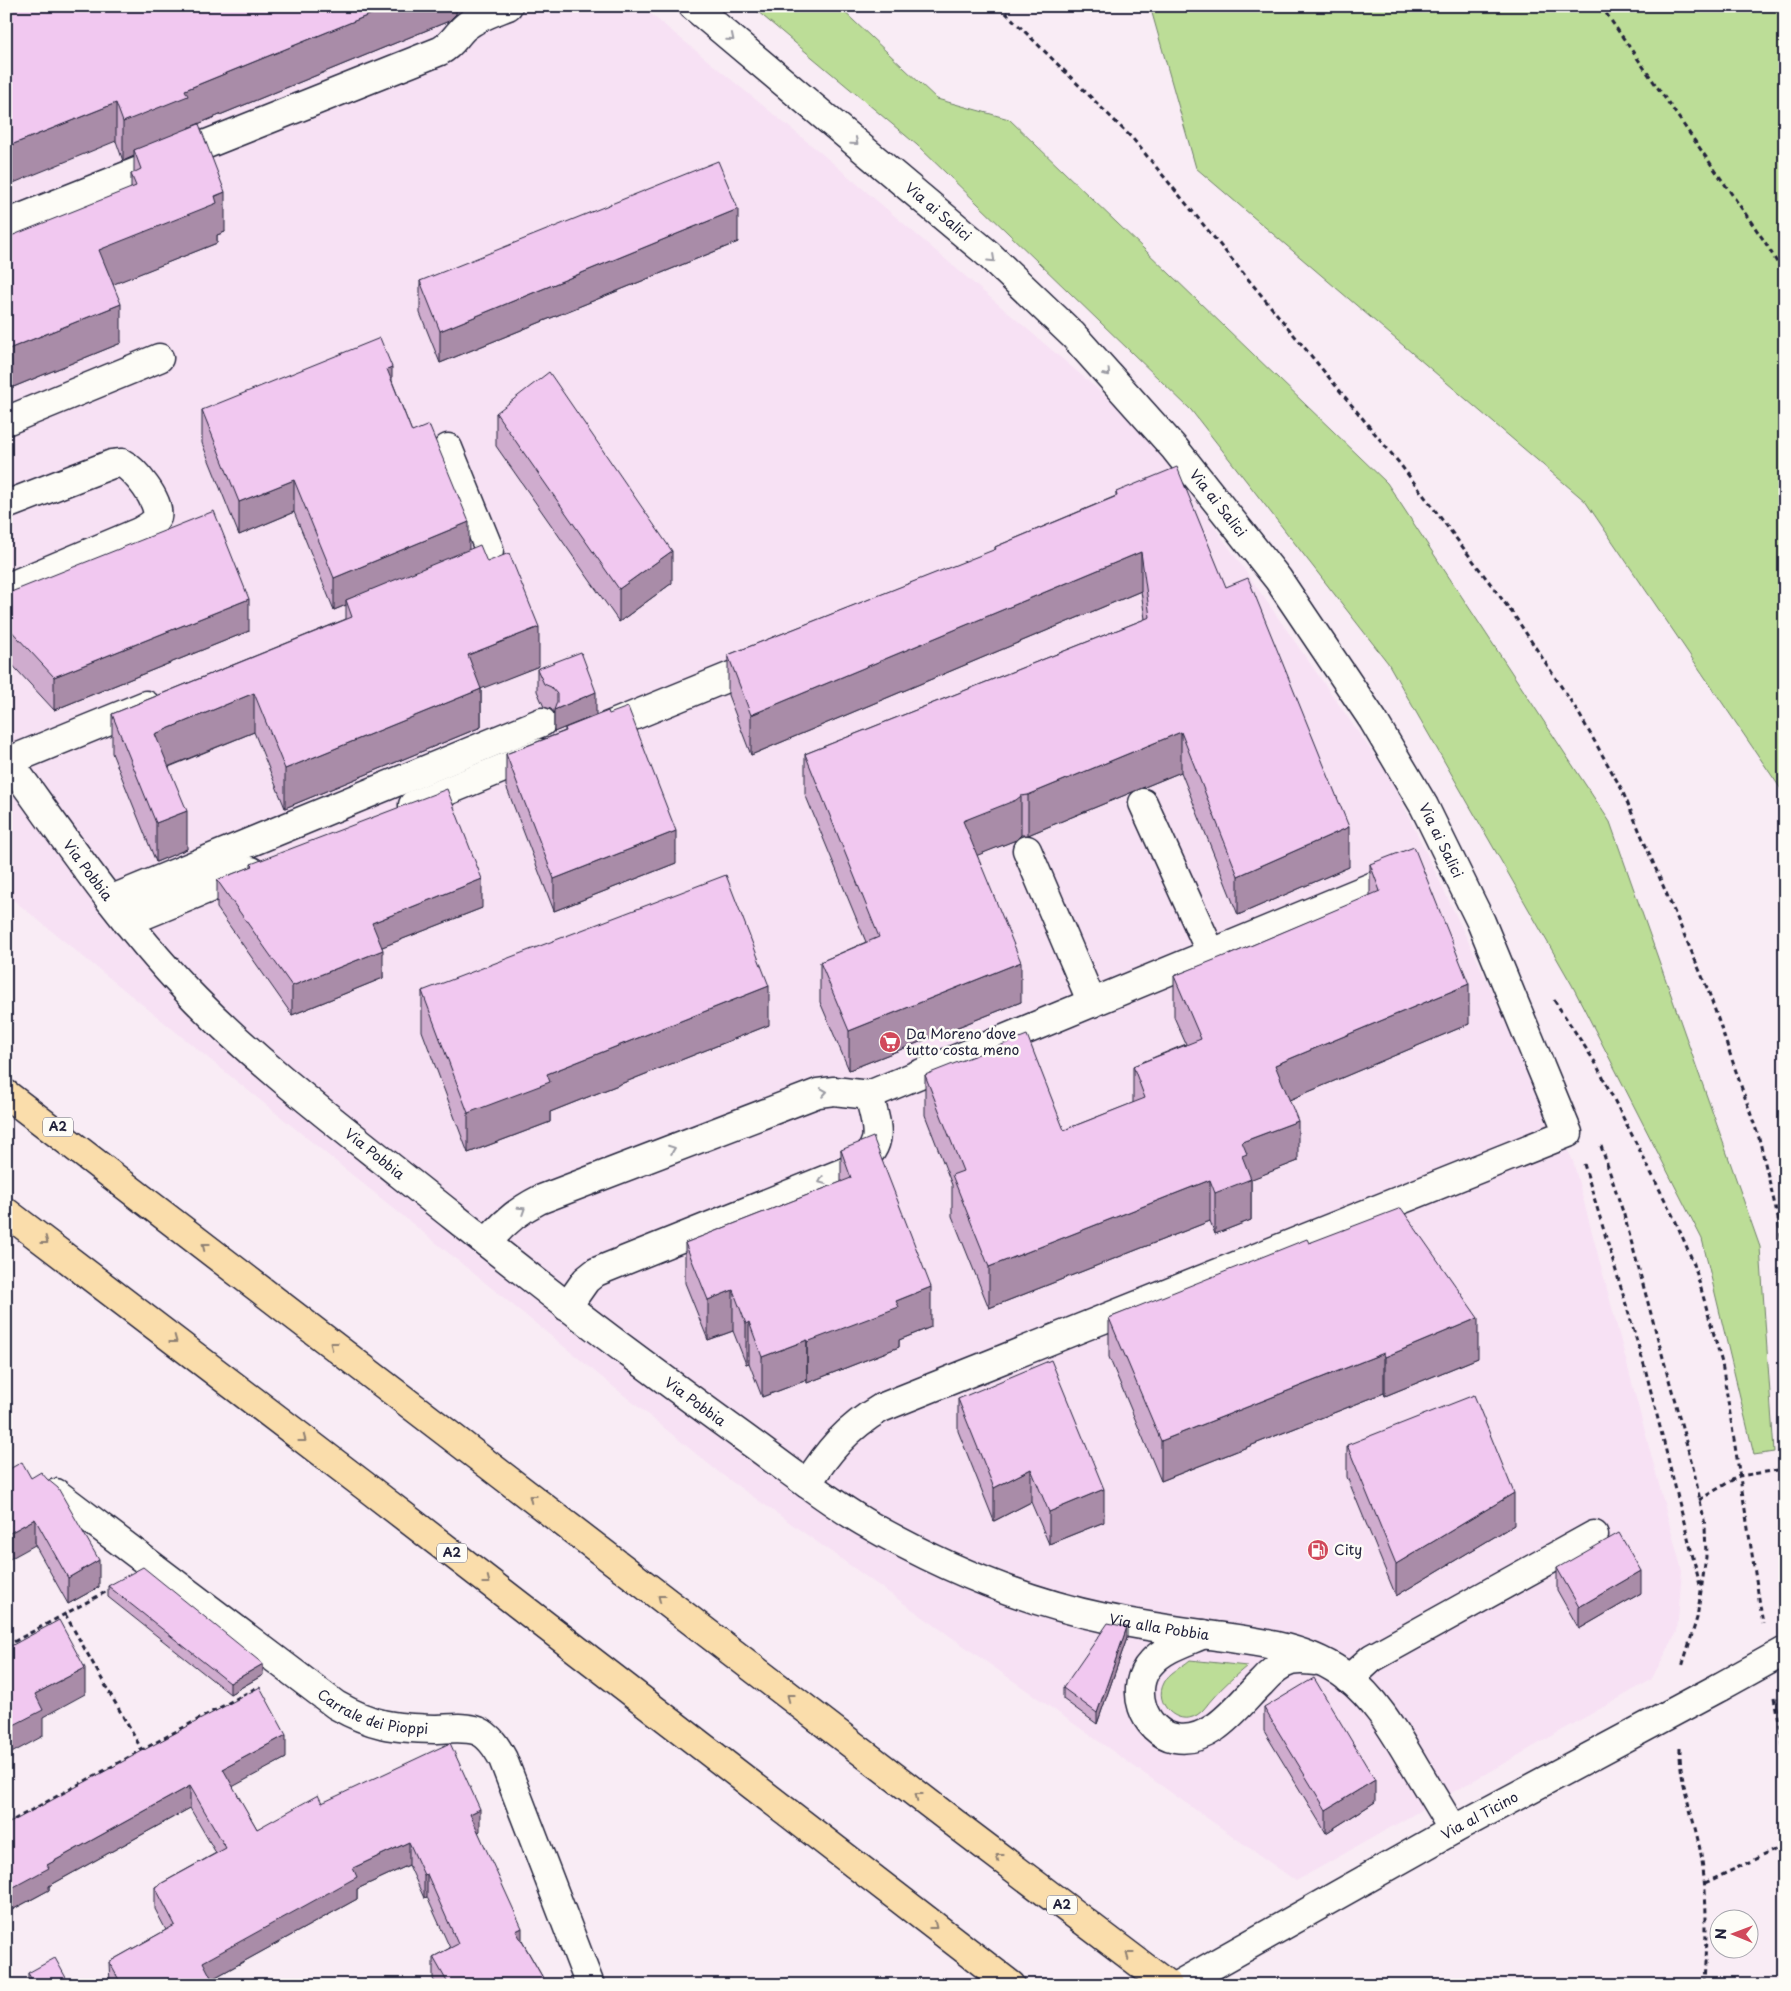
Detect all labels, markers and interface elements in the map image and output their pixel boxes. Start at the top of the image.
one-way arrow [725,32,734,41]
one-way arrow [849,136,858,145]
street label: Via ai Salici [900,177,976,246]
one-way arrow [987,253,996,262]
one-way arrow [1101,368,1110,377]
street label: Via ai Salici [1185,465,1252,541]
street label: Via ai Salici [1414,799,1469,881]
street label: Via Pobbia [58,835,118,905]
place label: Da Moreno dove tutto costa meno [906,1023,1020,1060]
supermarket icon: Da Moreno dove tutto costa meno [878,1030,902,1054]
one-way arrow [820,1088,828,1098]
road number: A2 [43,1118,73,1136]
street label: Via Pobbia [340,1123,410,1184]
one-way arrow [667,1145,676,1155]
one-way arrow [818,1175,827,1185]
one-way arrow [516,1206,525,1216]
one-way arrow [39,1236,48,1244]
one-way arrow [202,1243,211,1251]
one-way arrow [168,1334,178,1343]
one-way arrow [330,1341,339,1350]
street label: Via Pobbia [660,1372,730,1431]
one-way arrow [297,1433,306,1441]
one-way arrow [529,1496,538,1504]
fuel station icon: City [1306,1538,1330,1562]
place label: City [1334,1539,1362,1560]
road number: A2 [437,1544,467,1562]
one-way arrow [481,1576,490,1584]
one-way arrow [658,1595,667,1603]
street label: Via alla Pobbia [1107,1608,1211,1645]
street label: Carrale dei Pioppi [313,1683,429,1739]
one-way arrow [787,1694,796,1702]
street label: Via al Ticino [1437,1786,1522,1845]
one-way arrow [915,1792,924,1801]
one-way arrow [995,1854,1005,1863]
road number: A2 [1047,1896,1077,1914]
north arrow [1708,1908,1758,1958]
one-way arrow [928,1921,937,1929]
text: N [1710,1928,1731,1939]
one-way arrow [1126,1953,1135,1961]

